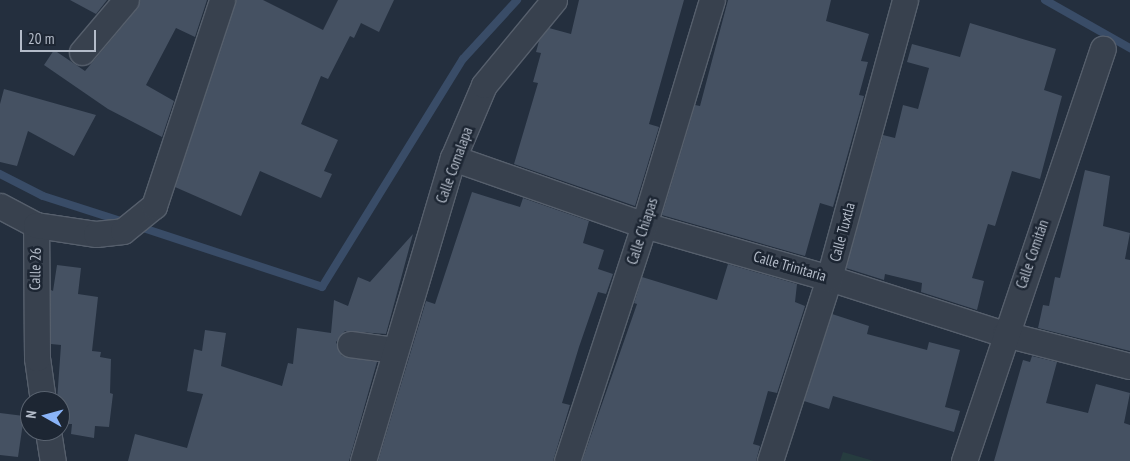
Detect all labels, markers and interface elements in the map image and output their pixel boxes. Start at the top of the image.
scale bar [22,20,99,52]
text: 20 m [28,29,54,48]
street label: Calle Comalapa [432,124,476,206]
street label: Calle Chiapas [623,195,661,267]
street label: Calle Tuxtla [825,200,859,264]
street label: Calle Comitán [1012,217,1052,291]
street label: Calle Trinitaria [751,247,829,285]
street label: Calle 26 [26,248,44,290]
north arrow [20,391,70,441]
text: N [22,409,40,419]

